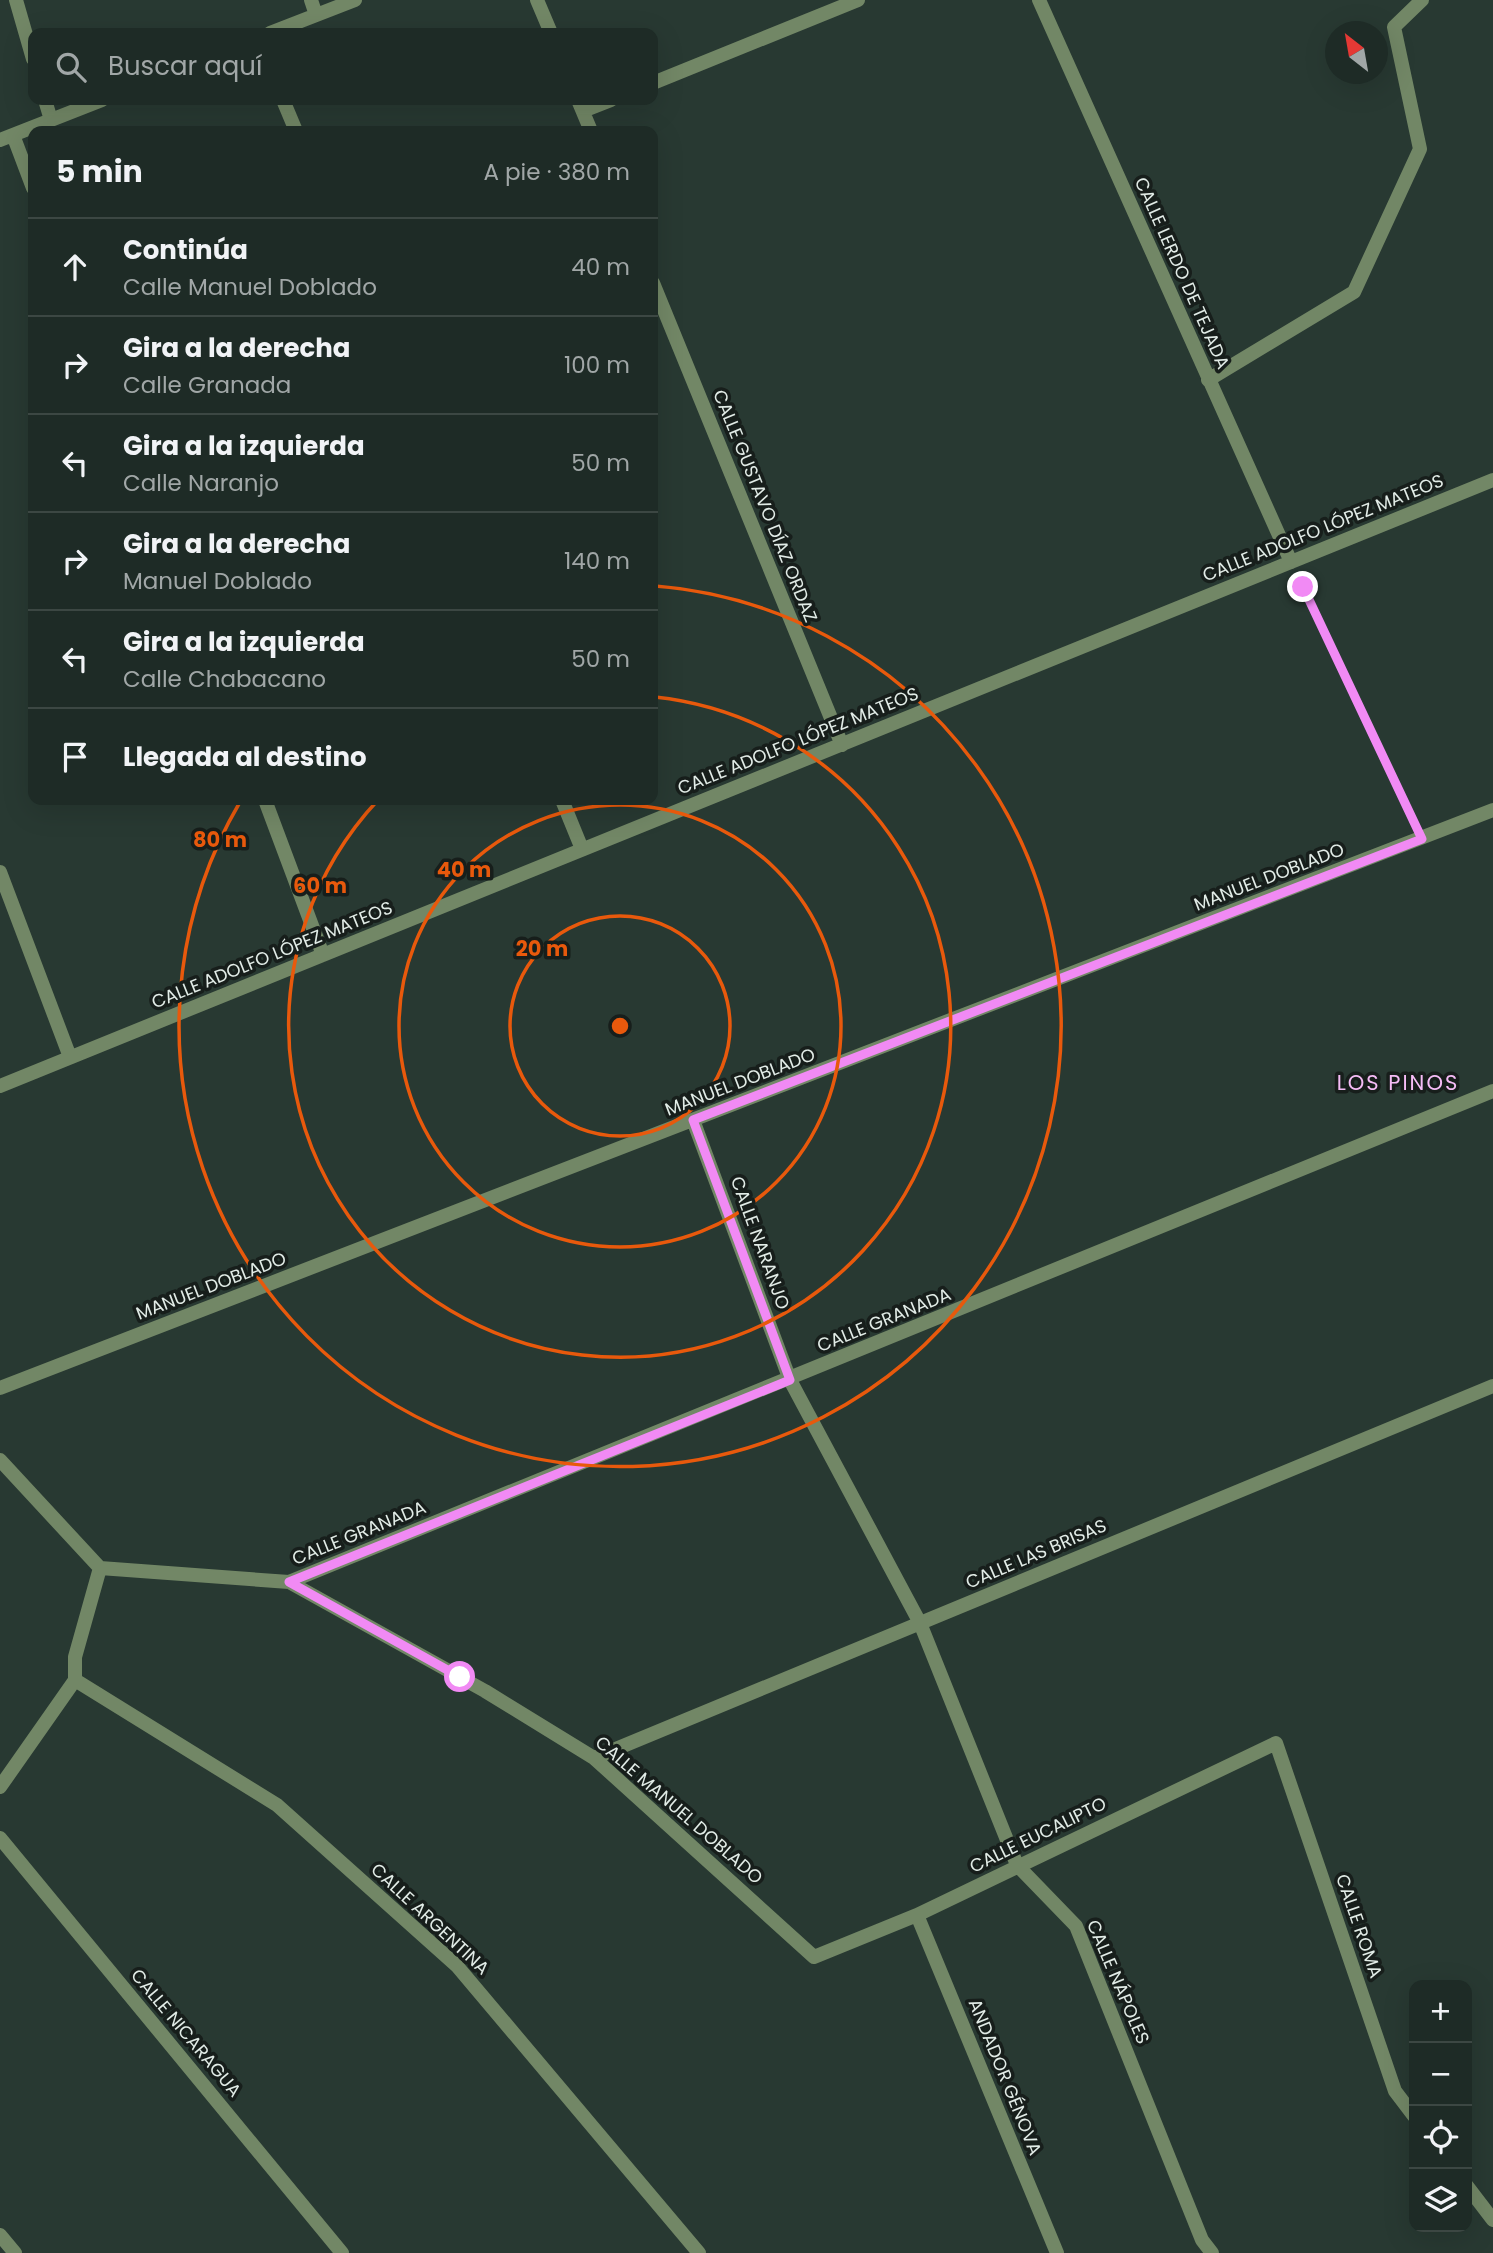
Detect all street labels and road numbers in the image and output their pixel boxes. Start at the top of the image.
street label: CALLE LERDO DE TEJADA [1129,173,1236,373]
street label: CALLE GUSTAVO DÍAZ ORDAZ [707,386,824,626]
street label: CALLE ADOLFO LÓPEZ MATEOS [1199,468,1447,587]
street label: CALLE ADOLFO LÓPEZ MATEOS [674,681,922,800]
street label: MANUEL DOBLADO [1190,836,1347,917]
street label: CALLE ADOLFO LÓPEZ MATEOS [148,895,396,1014]
street label: MANUEL DOBLADO [661,1041,818,1122]
street label: CALLE NARANJO [725,1173,796,1313]
street label: MANUEL DOBLADO [132,1245,289,1326]
street label: CALLE GRANADA [813,1281,954,1358]
street label: CALLE GRANADA [288,1494,429,1571]
street label: CALLE LAS BRISAS [962,1513,1110,1594]
street label: CALLE MANUEL DOBLADO [590,1730,768,1889]
street label: CALLE EUCALIPTO [965,1791,1110,1879]
street label: CALLE ARGENTINA [366,1857,495,1980]
street label: CALLE ROMA [1330,1871,1389,1981]
street label: CALLE NÁPOLES [1081,1916,1156,2048]
street label: CALLE NICARAGUA [125,1963,247,2102]
street label: ANDADOR GÉNOVA [963,1995,1048,2159]

